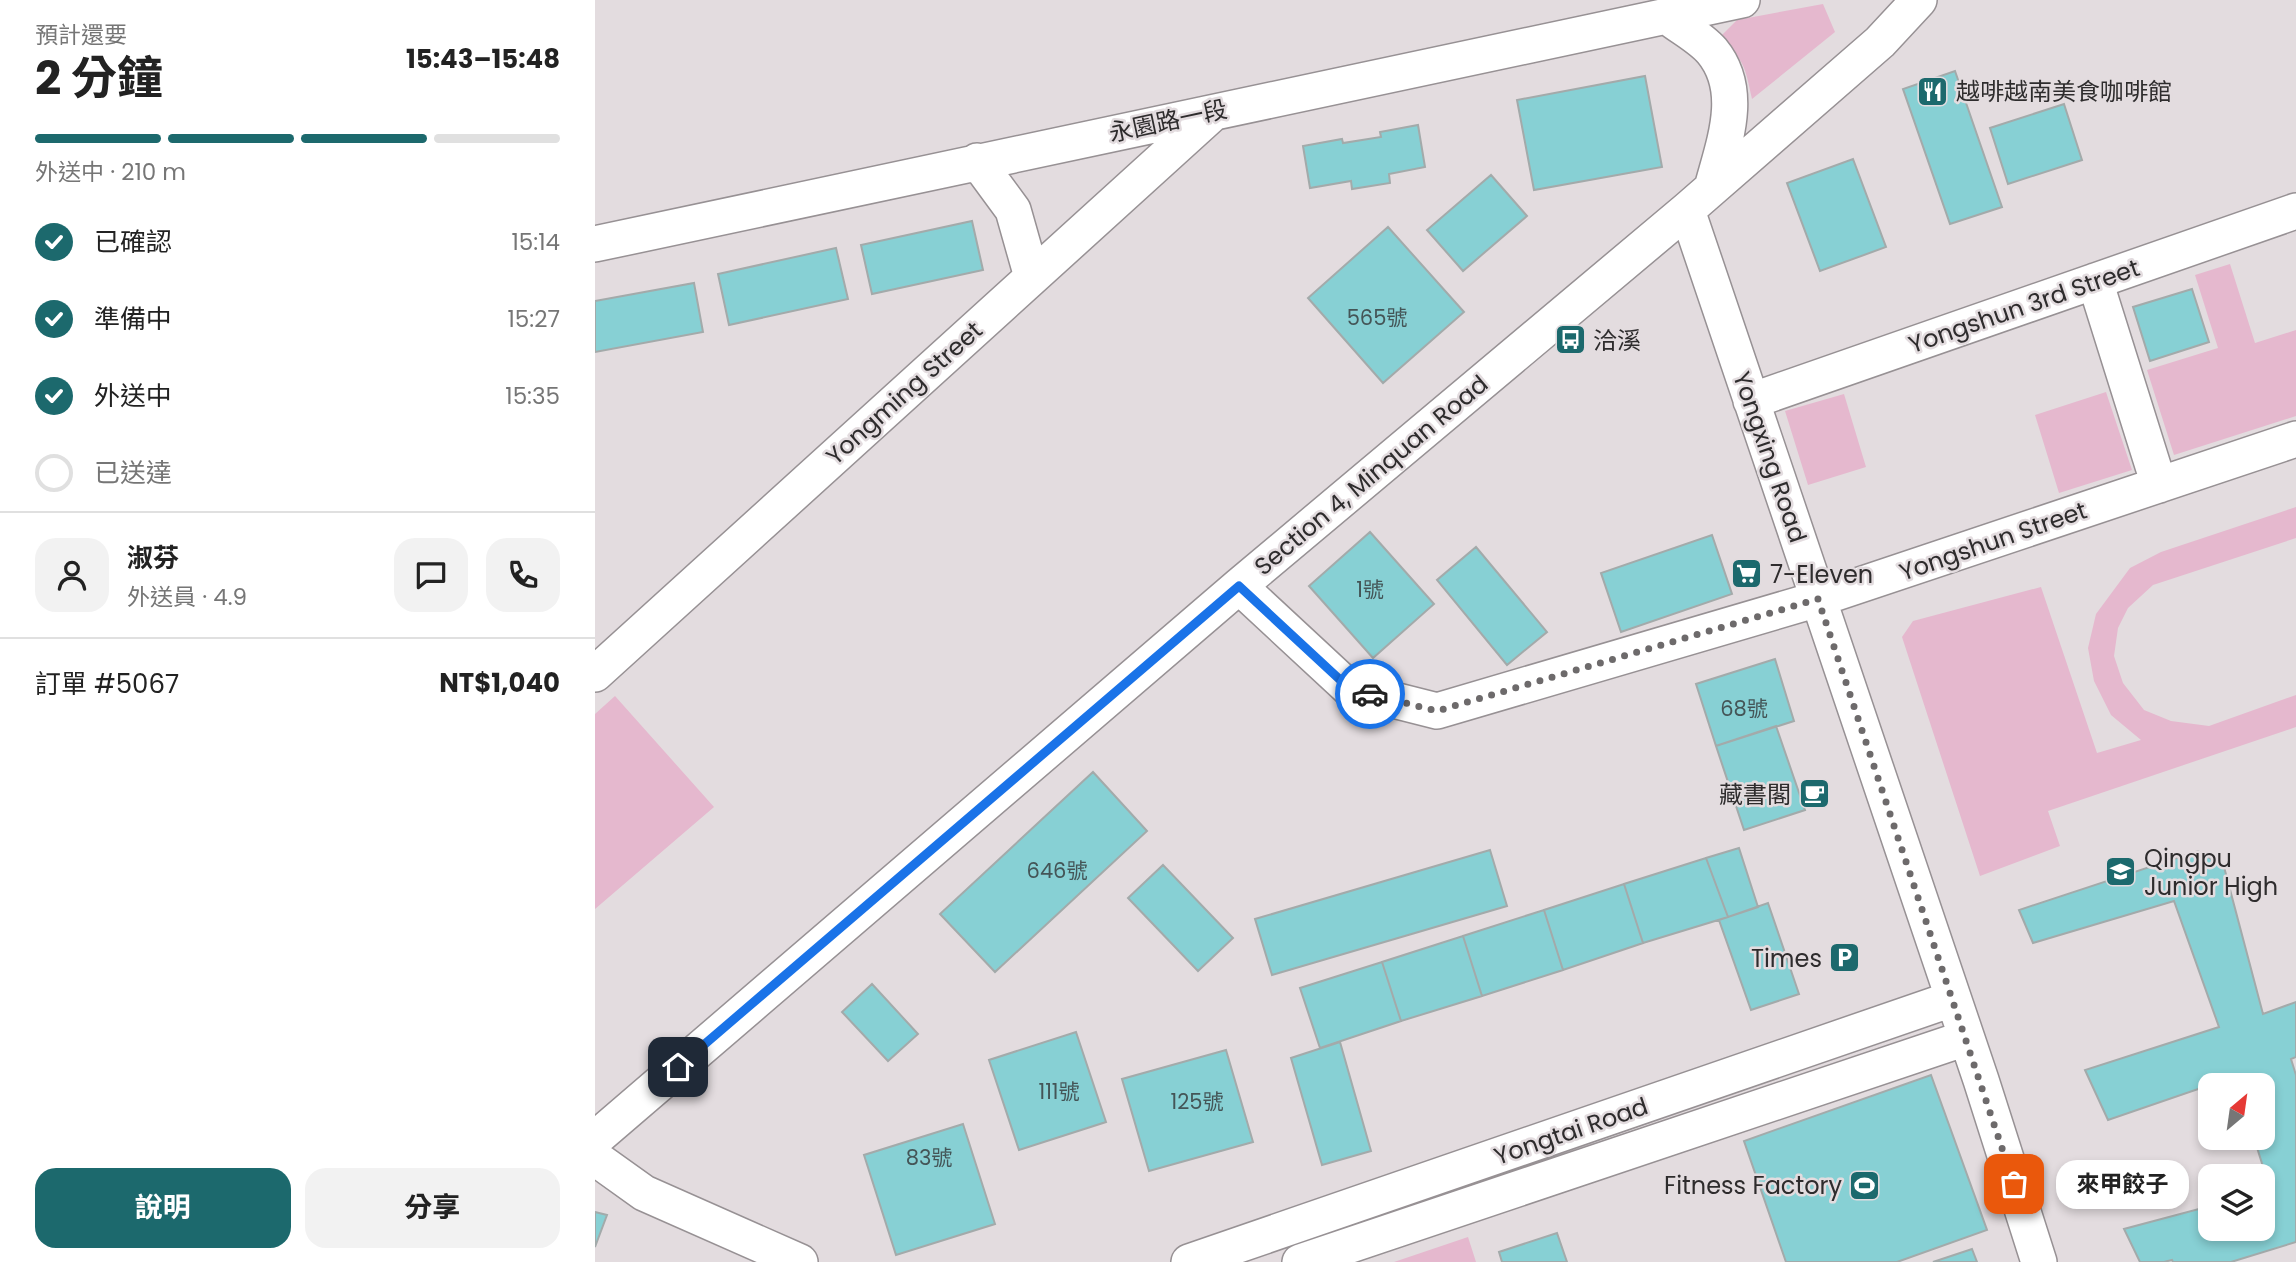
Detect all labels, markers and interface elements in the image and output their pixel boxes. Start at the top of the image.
text: 預計還要 [35,19,127,51]
text: 15:43–15:48 [406,41,560,77]
text: 2 分鐘 [35,46,163,110]
restaurant icon: 越啡越南美食咖啡館 [1916,74,1950,108]
place label: 越啡越南美食咖啡館 [1956,75,2172,108]
street label: 永園路一段 [1106,92,1230,150]
text: 外送中 · 210 m [35,156,186,188]
icon: check [35,223,73,261]
text: 已確認 [94,224,172,260]
text: 15:14 [511,226,560,258]
street label: Yongshun 3rd Street [1904,251,2144,361]
icon: check [35,300,73,338]
text: 準備中 [94,301,172,337]
text: 15:27 [508,303,560,335]
house number: 565號 [1347,303,1407,332]
street label: Yongming Street [819,314,989,472]
bus stop icon: 洽溪 [1553,323,1587,357]
place label: 洽溪 [1593,324,1641,357]
street label: Section 4, Minquan Road [1247,367,1495,583]
street label: Yongxing Road [1725,367,1815,547]
icon: check [35,377,73,415]
text: 外送中 [94,378,172,414]
text: 15:35 [505,380,560,412]
text: 已送達 [94,455,172,491]
street label: Yongshun Street [1895,493,2091,589]
button: person [35,538,109,612]
button: chat [394,538,468,612]
button: phone [486,538,560,612]
text: 淑芬 [127,540,179,576]
supermarket icon: 7-Eleven [1730,557,1764,591]
place label: 7-Eleven [1770,558,1873,591]
house number: 1號 [1356,575,1384,604]
text: 外送員 · 4.9 [127,581,247,613]
courier [1335,659,1405,729]
text: NT$1,040 [439,665,560,701]
text: 訂單 #5067 [35,666,179,702]
icon: car [1351,675,1389,713]
house number: 68號 [1720,694,1768,723]
cafe icon: 藏書閣 [1797,777,1831,811]
place label: 藏書閣 [1719,778,1791,811]
place label: Qingpu Junior High [2144,842,2278,903]
school or university icon: Qingpu Junior High [2104,855,2138,889]
house number: 646號 [1027,856,1087,885]
parking icon: Times [1828,941,1862,975]
place label: Times [1751,942,1822,975]
pin [648,1037,708,1097]
icon: home [659,1048,697,1086]
north arrow [2198,1073,2275,1150]
map controls [2198,1073,2275,1241]
house number: 111號 [1038,1077,1080,1106]
house number: 125號 [1171,1087,1223,1116]
street label: Yongtai Road [1490,1089,1652,1173]
house number: 83號 [906,1143,952,1172]
pin [1984,1154,2044,1214]
callout: 來甲餃子 [2056,1160,2189,1208]
button: layers [2198,1164,2275,1241]
icon: bag [1995,1165,2033,1203]
button: 說明 [35,1168,291,1248]
button: 分享 [305,1168,560,1248]
sports icon: Fitness Factory [1848,1168,1882,1202]
text: 來甲餃子 [2077,1168,2169,1200]
place label: Fitness Factory [1664,1169,1842,1202]

